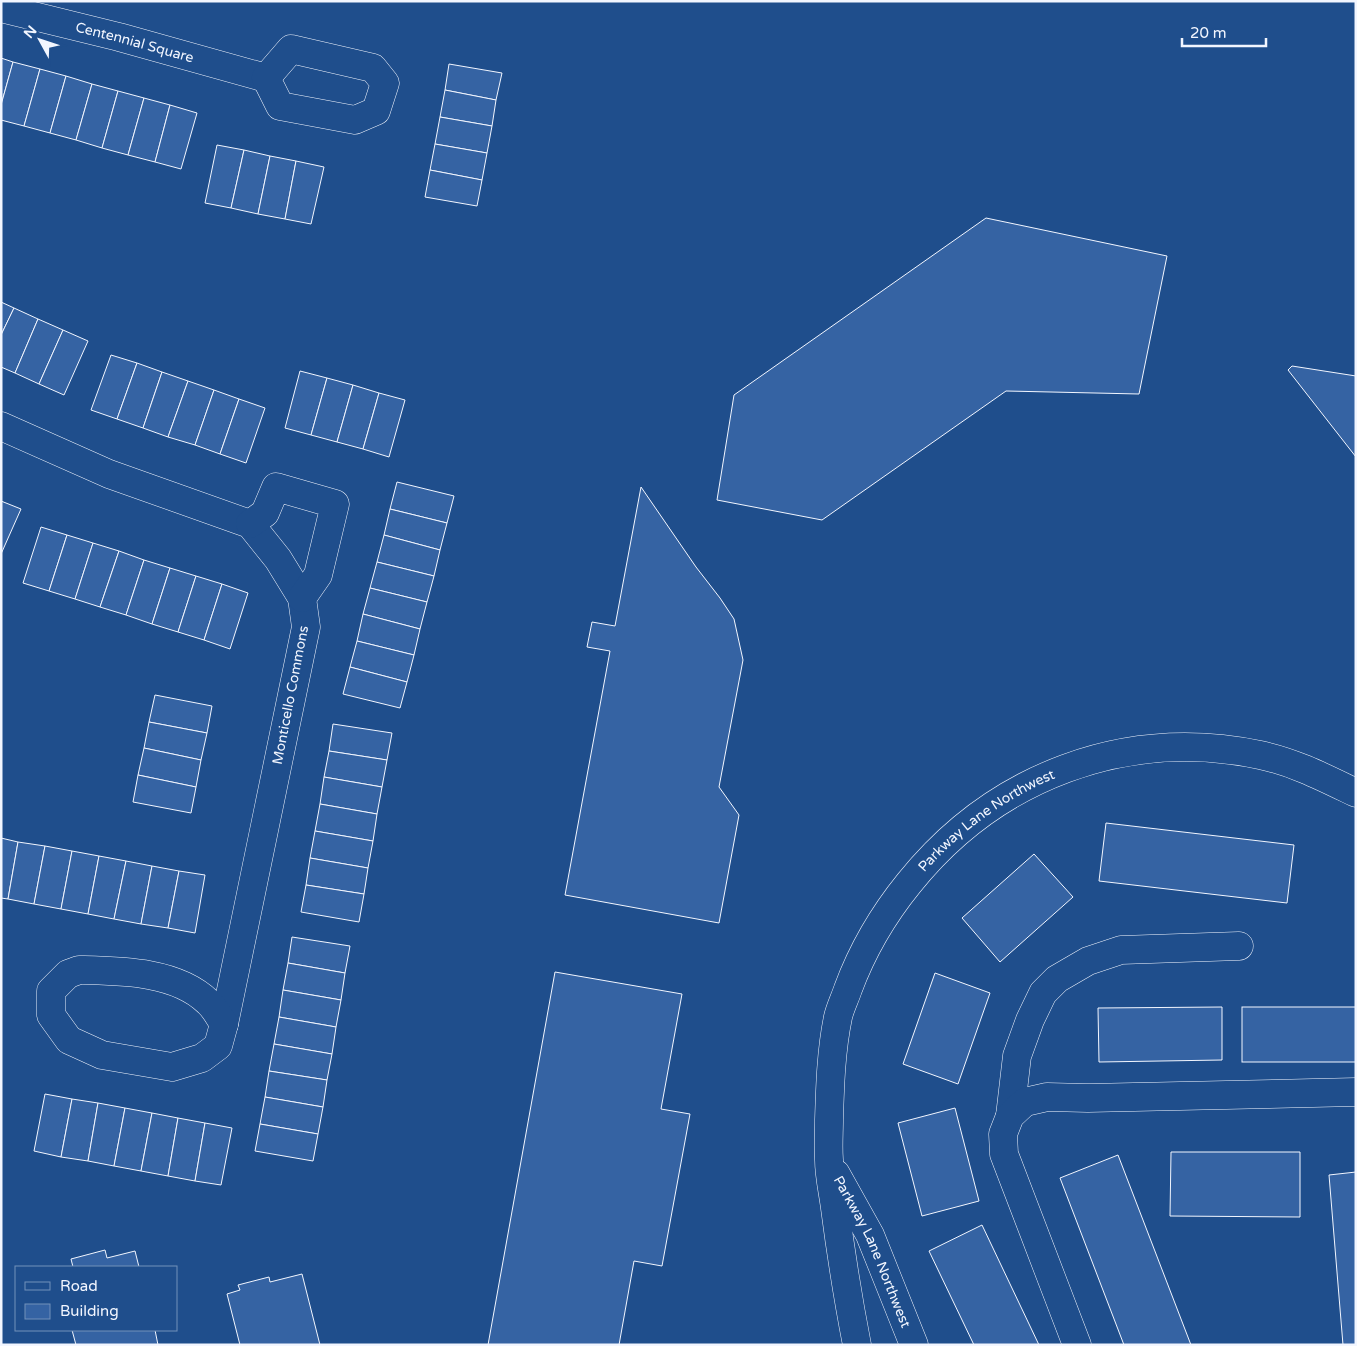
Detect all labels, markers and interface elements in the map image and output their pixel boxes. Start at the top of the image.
north arrow [15,15,65,65]
scale bar [1182,15,1266,47]
street label: Centennial Square [74,19,196,66]
text: N [20,22,41,42]
text: 20 m [1190,24,1227,42]
street label: Monticello Commons [269,624,312,766]
street label: Parkway Lane Northwest [915,766,1058,875]
street label: Parkway Lane Northwest [830,1173,914,1331]
legend [15,1266,178,1331]
text: Road [60,1277,98,1295]
text: Building [60,1302,119,1320]

